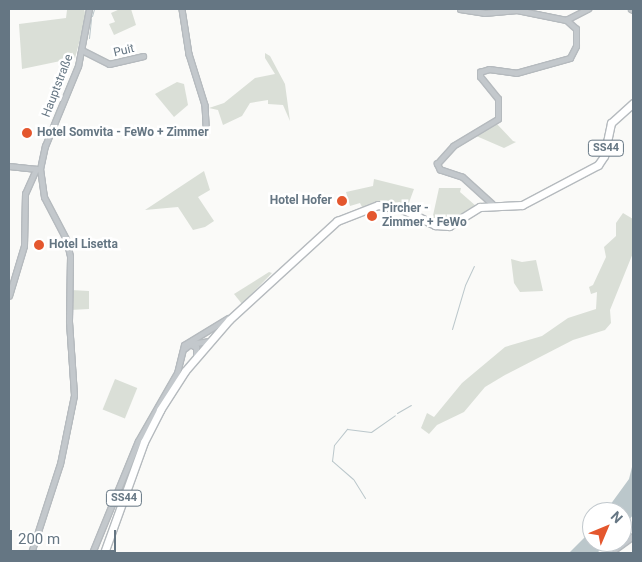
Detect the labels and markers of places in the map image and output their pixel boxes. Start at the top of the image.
place label: Hotel Somvita - FeWo + Zimmer [37,126,209,140]
marker: Hotel Somvita - FeWo + Zimmer [21,127,33,139]
place label: Hotel Hofer [270,194,332,208]
marker: Hotel Hofer [336,195,348,207]
place label: Pircher - Zimmer + FeWo [382,202,467,230]
marker: Pircher - Zimmer + FeWo [366,210,378,222]
place label: Hotel Lisetta [49,238,118,252]
marker: Hotel Lisetta [33,239,45,251]

